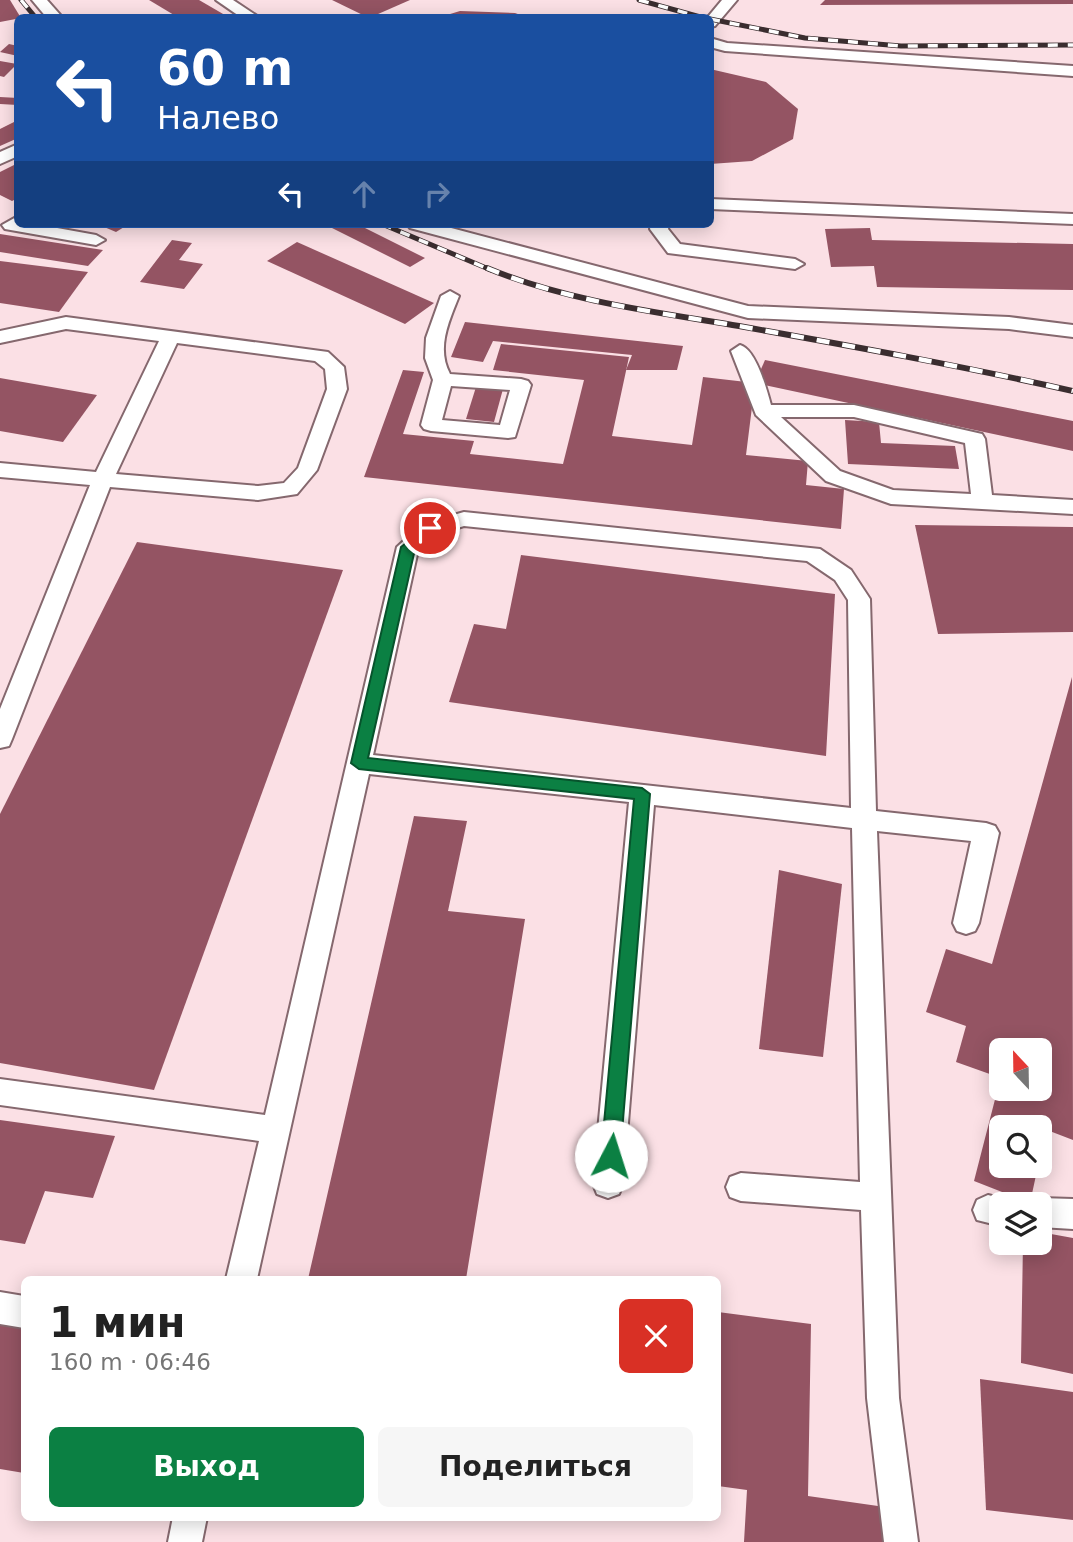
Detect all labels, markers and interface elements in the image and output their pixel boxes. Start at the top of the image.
text: 60 m [157,40,293,97]
icon: left [42,42,133,133]
text: Налево [157,99,279,137]
icon: left [272,175,310,213]
icon: ahead [345,175,383,213]
icon: right [418,175,456,213]
pin [400,498,460,558]
icon: arrive [411,509,449,547]
north arrow [989,1038,1052,1101]
map controls [989,1038,1052,1255]
button: search [989,1115,1052,1178]
position arrow [574,1119,648,1193]
button: layers [989,1192,1052,1255]
text: 1 мин [49,1298,186,1347]
button: close [619,1299,693,1373]
text: 160 m · 06:46 [49,1349,211,1375]
button: Выход [49,1427,364,1507]
button: Поделиться [378,1427,693,1507]

